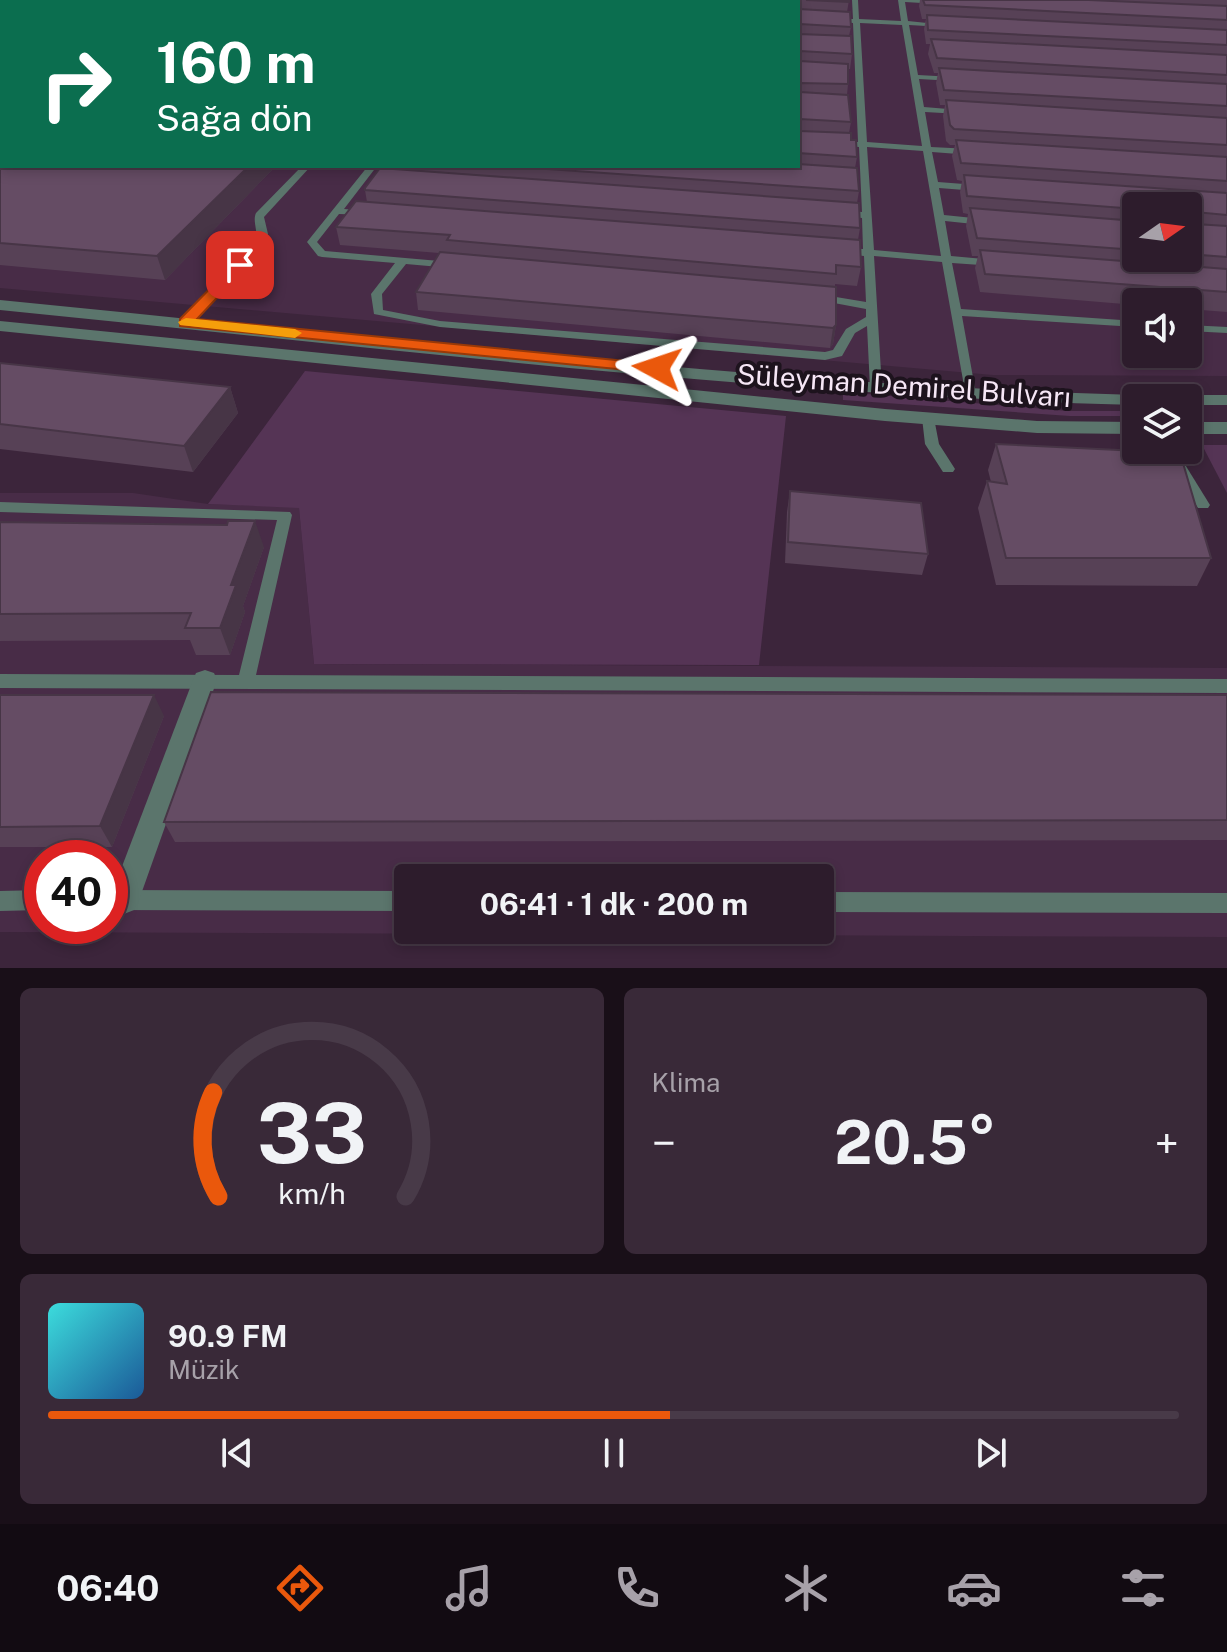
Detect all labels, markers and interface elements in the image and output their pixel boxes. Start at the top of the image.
text: 160 m [156,30,316,96]
icon: right [24,32,128,136]
text: Sağa dön [156,97,313,139]
north arrow [1122,192,1202,272]
map controls [1122,192,1202,464]
pin [206,231,274,299]
icon: arrive [218,243,262,287]
button: sound [1122,288,1202,368]
position arrow [615,326,699,410]
street label: Süleyman Demirel Bulvarı [736,357,1072,413]
button: layers [1122,384,1202,464]
speed limit sign: 40 [24,840,128,944]
text: 06:41 · 1 dk · 200 m [480,886,748,922]
text: Klima [652,1067,720,1098]
text: 33 [257,1084,367,1182]
text: 20.5° [834,1107,996,1178]
text: − [652,1117,676,1169]
text: + [1155,1117,1179,1169]
text: km/h [278,1177,345,1210]
text: 90.9 FM [168,1318,288,1354]
text: Müzik [168,1354,240,1385]
icon: previous [215,1431,259,1475]
icon: pause [592,1431,636,1475]
icon: next [969,1431,1013,1475]
icon: directions [272,1560,328,1616]
icon: music [441,1560,497,1616]
icon: phone [609,1560,665,1616]
icon: climate [778,1560,834,1616]
icon: car [946,1560,1002,1616]
icon: filters [1115,1560,1171,1616]
text: 06:40 [56,1567,160,1609]

